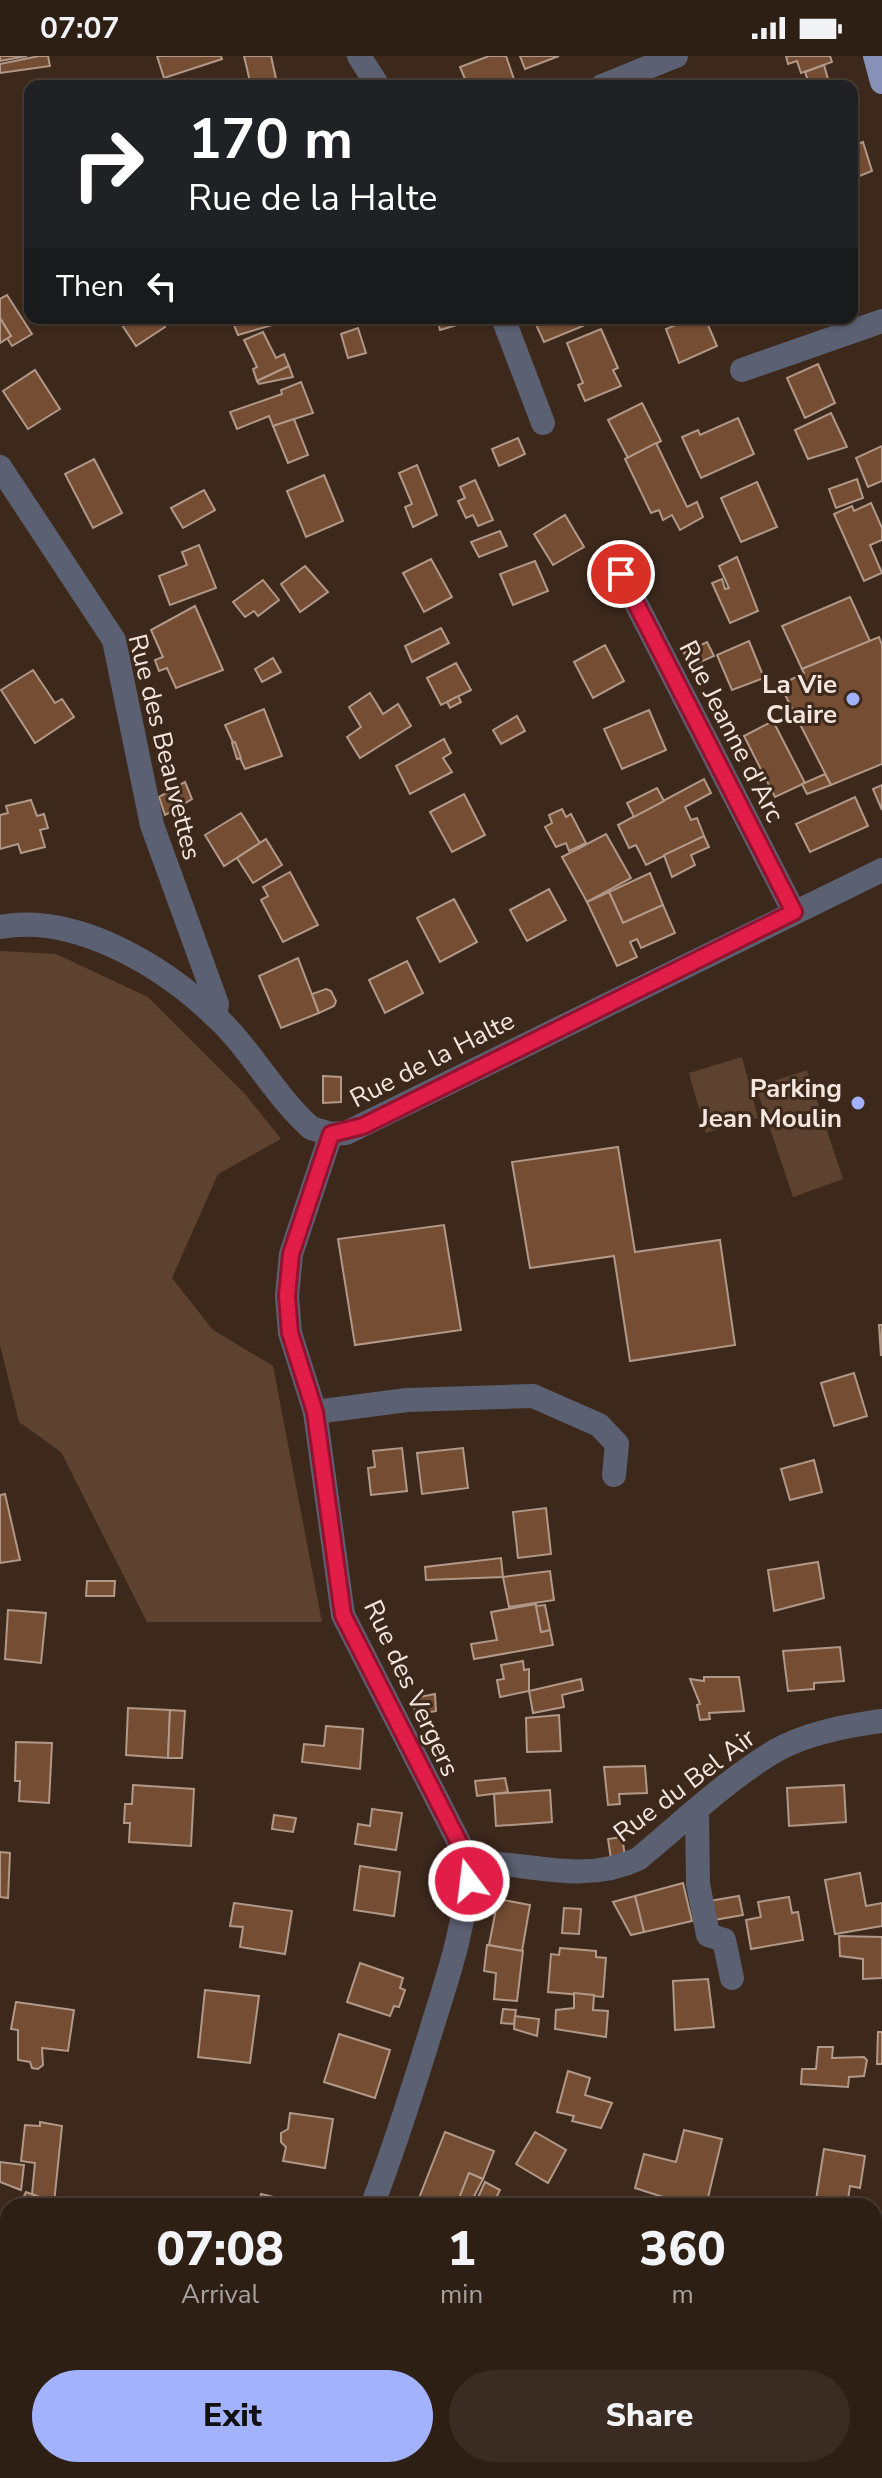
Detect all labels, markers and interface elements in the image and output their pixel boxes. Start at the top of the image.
text: 07:07 [40,8,119,49]
text: 170 m [188,101,353,178]
icon: right [56,112,160,216]
text: Rue de la Halte [188,174,437,223]
icon: left [140,264,184,308]
text: Then [56,266,124,307]
pin [587,540,655,608]
icon: arrive [599,552,643,596]
street label: Rue des Beauvettes [120,631,210,864]
street label: Rue Jeanne d'Arc [671,634,792,828]
place label: La Vie Claire [762,667,837,732]
marker: La Vie Claire [844,690,862,708]
street label: Rue de la Halte [344,1003,520,1116]
place label: Parking Jean Moulin [698,1071,842,1136]
marker: Parking Jean Moulin [849,1094,867,1112]
street label: Rue des Vergers [355,1594,468,1782]
street label: Rue du Bel Air [606,1720,763,1850]
position arrow [427,1839,511,1923]
text: 07:08 [156,2216,284,2282]
text: 1 [447,2216,476,2282]
text: 360 [639,2216,726,2282]
text: Arrival [181,2277,259,2312]
text: min [440,2277,483,2312]
text: m [671,2277,694,2312]
button: Exit [32,2370,433,2462]
button: Share [449,2370,850,2462]

